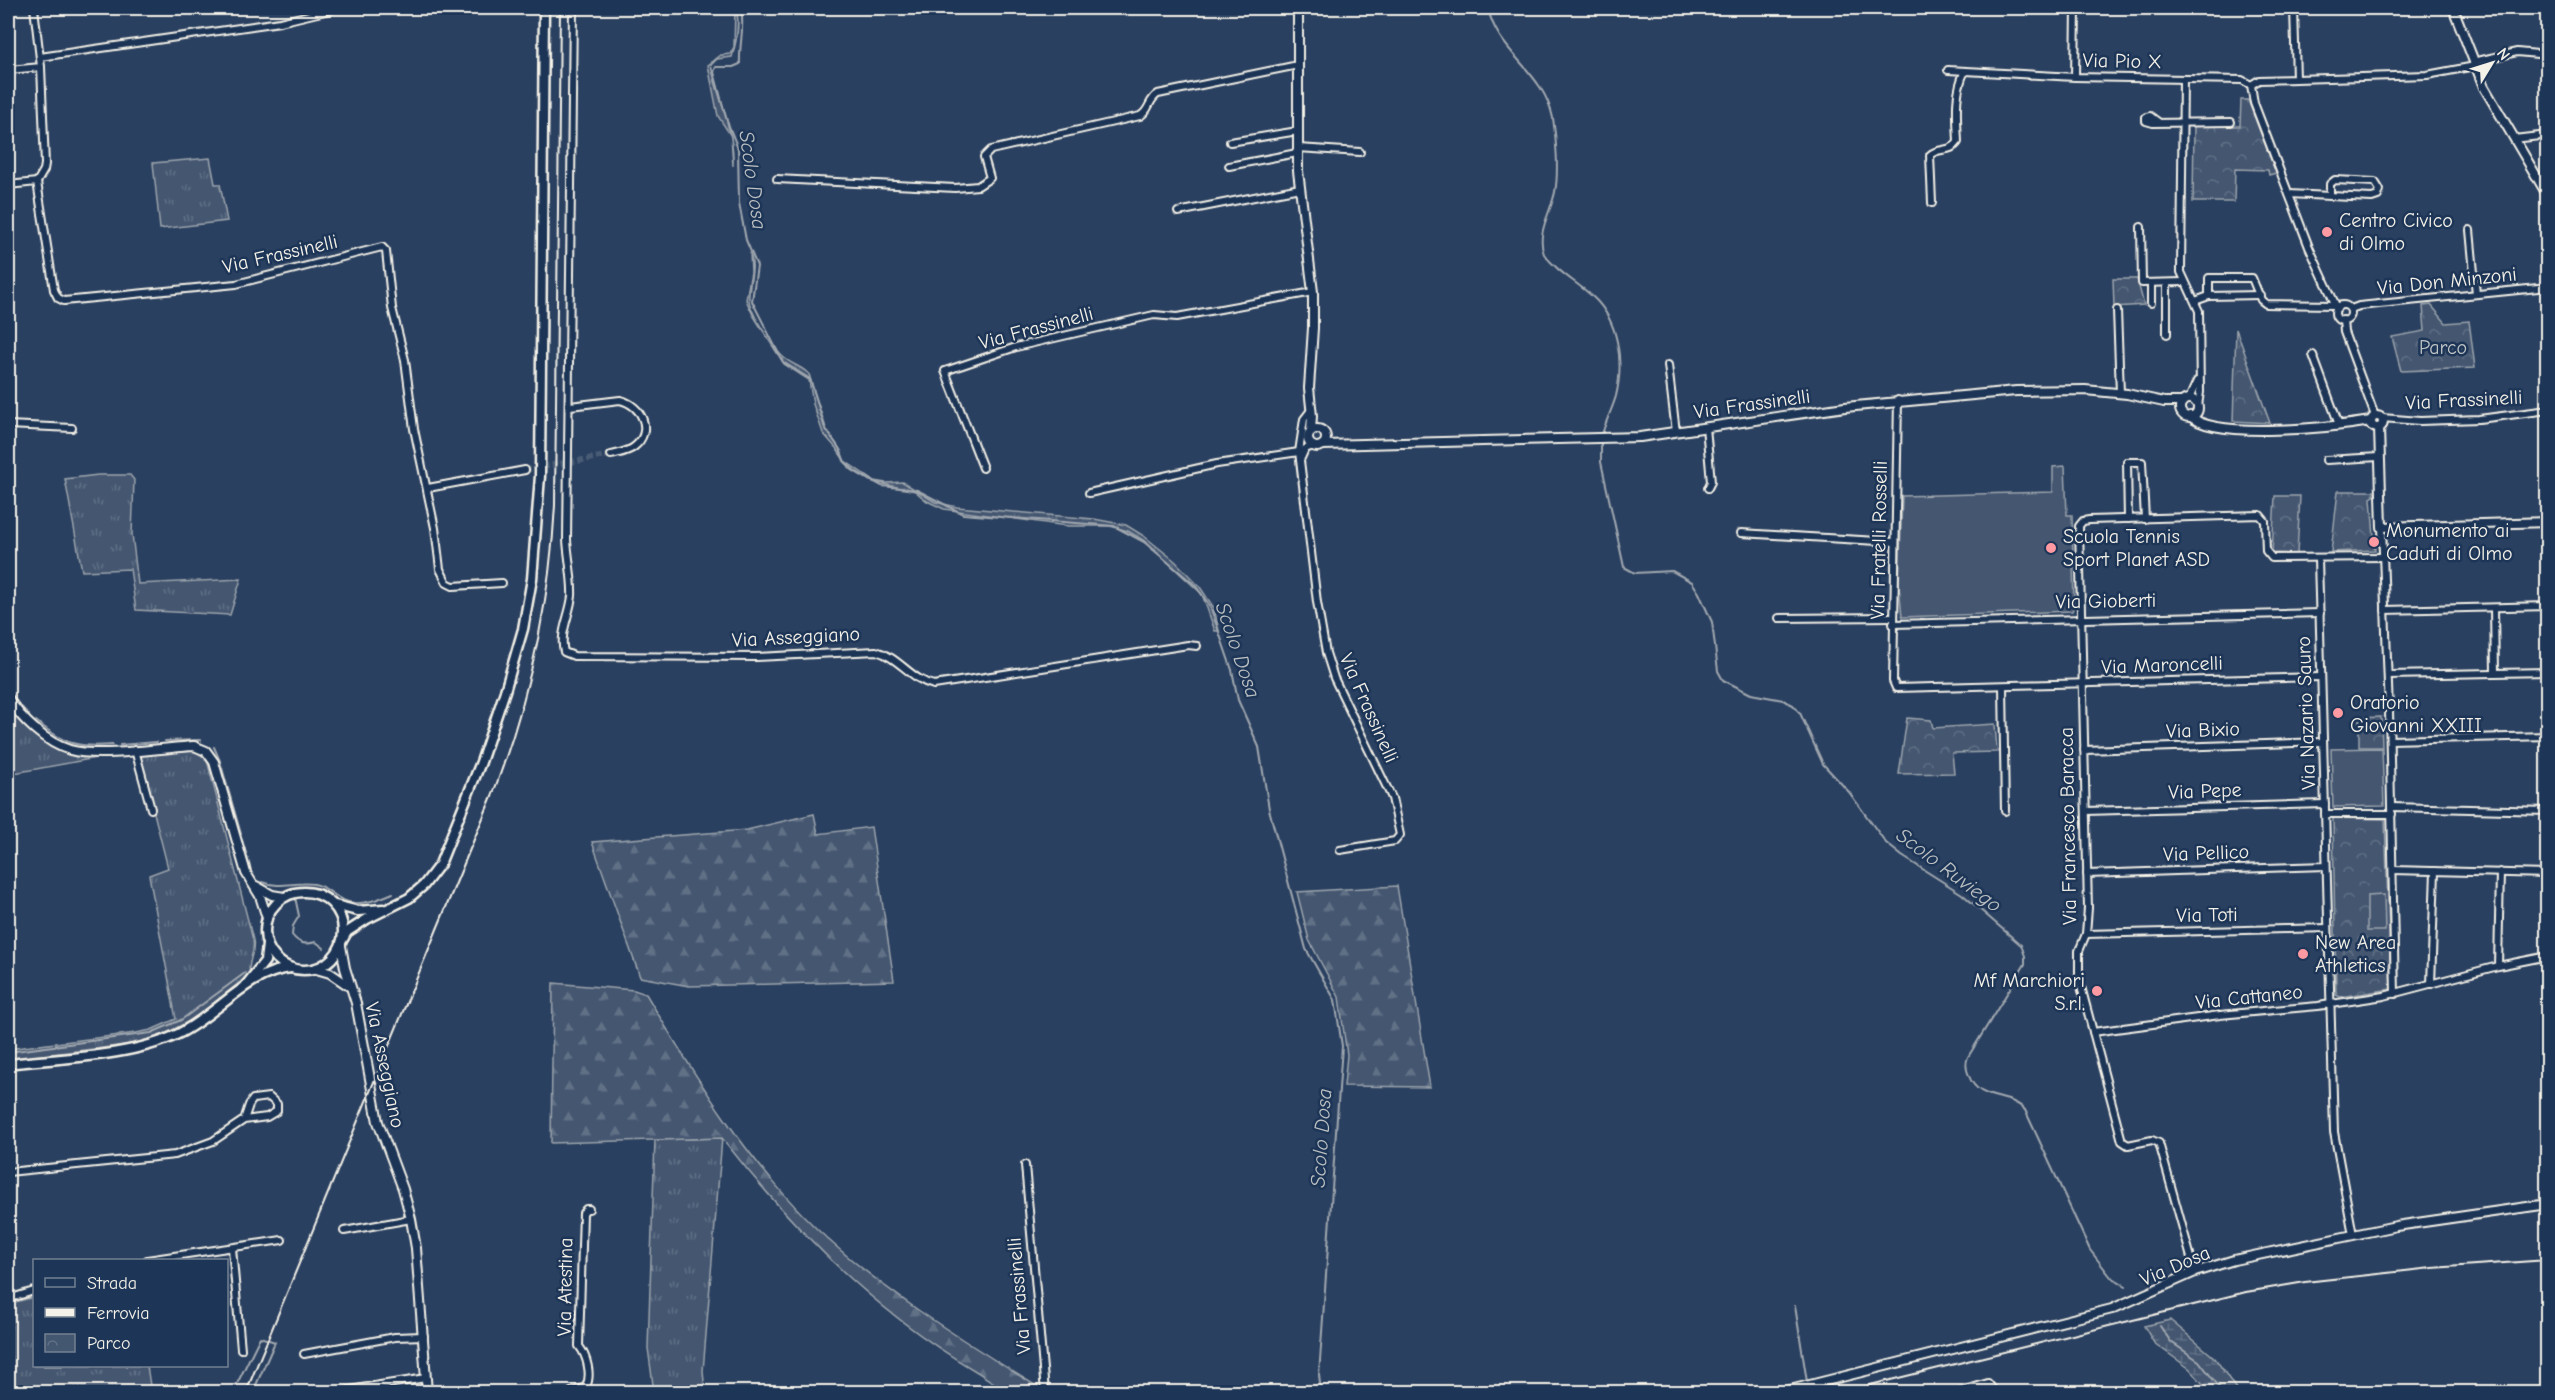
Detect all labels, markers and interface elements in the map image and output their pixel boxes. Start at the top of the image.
north arrow [2462,33,2522,93]
text: N [2493,45,2513,64]
street label: Via Pio X [2082,49,2162,73]
water label: Scolo Dosa [734,129,772,231]
place label: Centro Civico di Olmo [2339,209,2453,255]
marker: Centro Civico di Olmo [2320,225,2334,239]
street label: Via Frassinelli [220,230,340,278]
street label: Via Don Minzoni [2376,262,2518,300]
street label: Via Frassinelli [976,302,1096,354]
park label: Parco [2419,336,2467,359]
street label: Via Frassinelli [1692,384,1812,424]
street label: Via Frassinelli [2405,385,2523,415]
street label: Via Fratelli Rosselli [1866,460,1892,620]
place label: Monumento ai Caduti di Olmo [2386,519,2513,565]
place label: Scuola Tennis Sport Planet ASD [2063,525,2210,571]
marker: Monumento ai Caduti di Olmo [2367,535,2381,549]
marker: Scuola Tennis Sport Planet ASD [2044,541,2058,555]
street label: Via Gioberti [2055,589,2157,613]
water label: Scolo Dosa [1210,599,1266,701]
street label: Via Asseggiano [731,622,861,652]
street label: Via Nazario Sauro [2292,636,2320,790]
street label: Via Frassinelli [1335,650,1403,766]
street label: Via Maroncelli [2101,651,2223,679]
place label: Oratorio Giovanni XXIII [2350,691,2482,737]
marker: Oratorio Giovanni XXIII [2331,706,2345,720]
street label: Via Bixio [2166,717,2240,743]
street label: Via Francesco Baracca [2055,727,2081,925]
street label: Via Pepe [2168,778,2242,804]
water label: Scolo Ruviego [1892,823,2006,917]
street label: Via Pellico [2163,840,2249,866]
street label: Via Toti [2176,903,2238,927]
place label: New Area Athletics [2315,931,2396,977]
marker: New Area Athletics [2296,947,2310,961]
place label: Mf Marchiori S.r.l. [1974,969,2085,1015]
street label: Via Cattaneo [2194,980,2304,1014]
marker: Mf Marchiori S.r.l. [2090,984,2104,998]
street label: Via Asseggiano [360,1000,410,1130]
water label: Scolo Dosa [1306,1087,1336,1188]
street label: Via Atestina [553,1237,577,1337]
street label: Via Frassinelli [1002,1237,1036,1355]
street label: Via Dosa [2137,1241,2213,1291]
legend [33,1259,228,1367]
text: Strada [87,1273,137,1294]
text: Ferrovia [87,1303,150,1324]
text: Parco [87,1333,130,1354]

